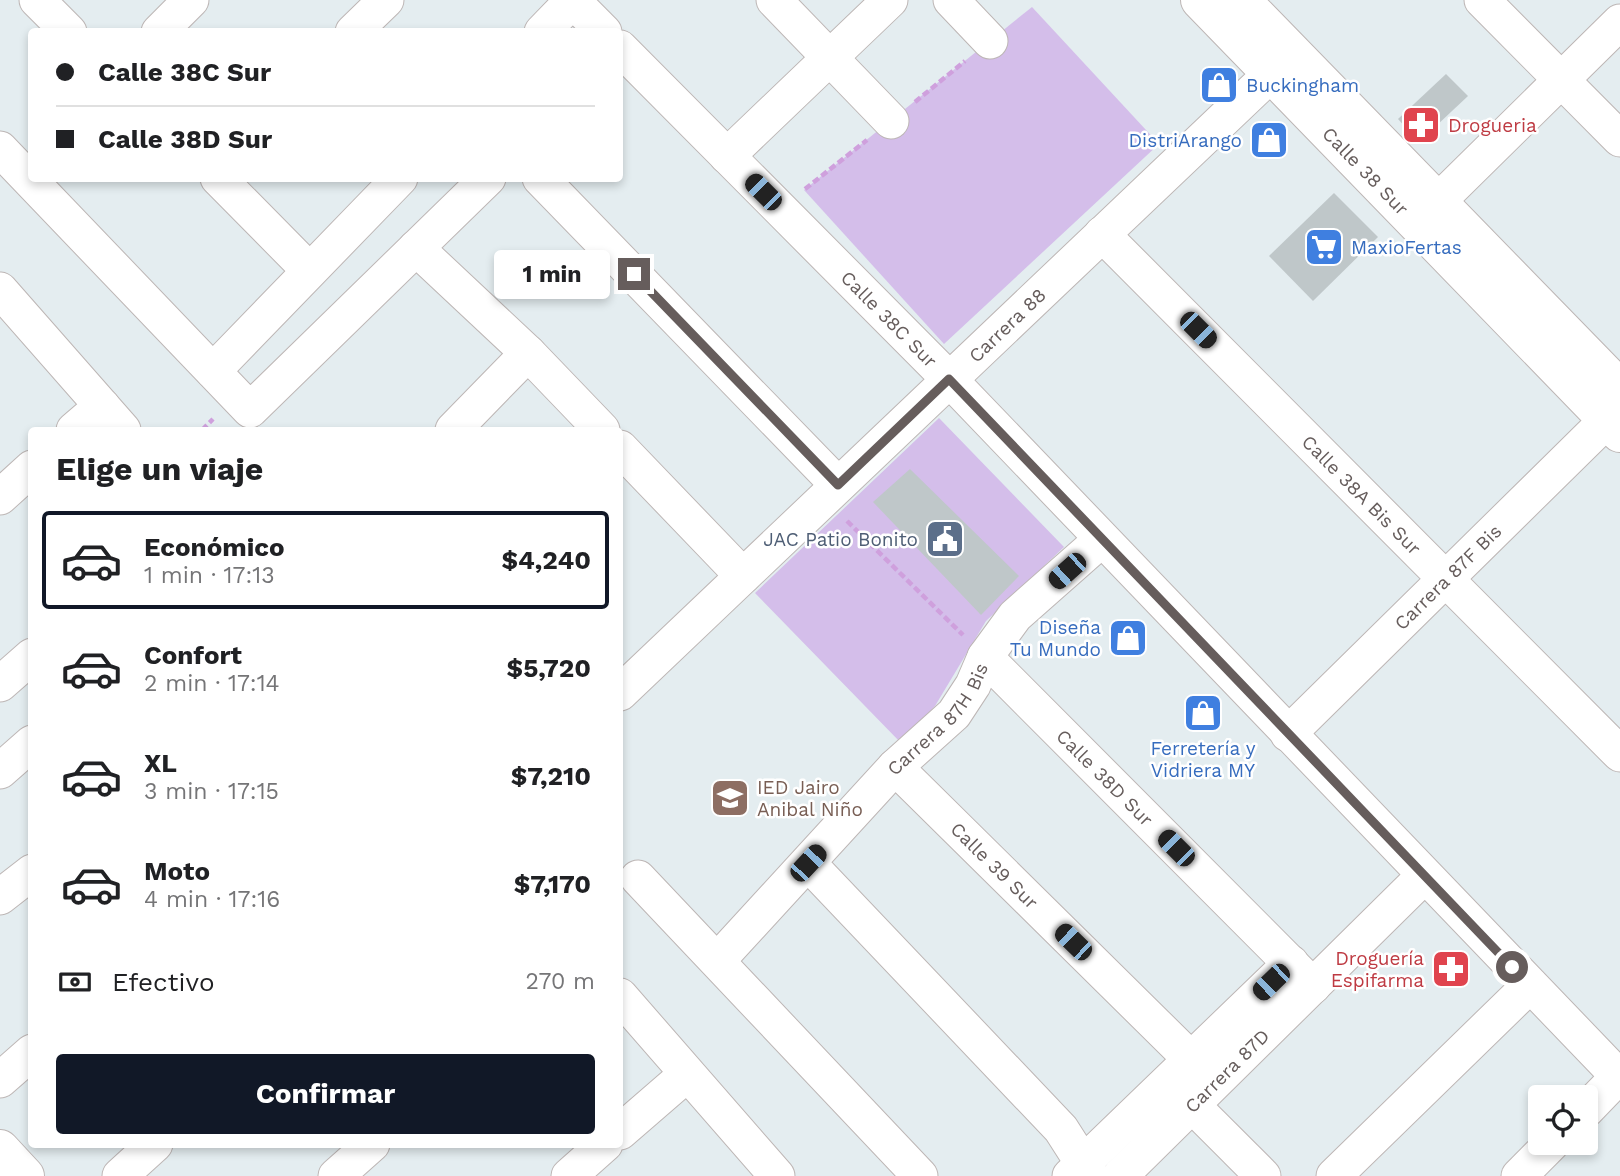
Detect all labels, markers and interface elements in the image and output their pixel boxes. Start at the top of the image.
text: Calle 38C Sur [98,57,271,87]
shop icon: Buckingham [1198,64,1240,106]
place label: Buckingham [1246,74,1359,97]
pharmacy icon: Drogueria [1400,104,1442,146]
place label: Drogueria [1448,114,1537,137]
shop icon: DistriArango [1248,119,1290,161]
street label: Calle 38 Sur [1317,122,1413,220]
text: Calle 38D Sur [98,124,272,154]
place label: DistriArango [1129,129,1242,152]
car [741,170,786,214]
supermarket icon: MaxioFertas [1303,226,1345,268]
place label: MaxioFertas [1351,236,1462,259]
callout: 1 min [494,250,610,298]
route end [618,258,650,290]
text: 1 min [522,261,582,288]
street label: Calle 38C Sur [836,266,942,373]
street label: Carrera 88 [964,283,1051,367]
car [1176,308,1221,352]
street label: Calle 38A Bis Sur [1297,430,1426,560]
text: Elige un viaje [56,450,263,488]
public building icon: JAC Patio Bonito [924,518,966,560]
street label: Carrera 87F Bis [1390,520,1506,635]
place label: JAC Patio Bonito [763,528,918,551]
icon: car [60,529,123,592]
text: Económico [144,532,285,562]
text: $4,240 [501,545,591,575]
car [1045,549,1090,593]
text: 1 min · 17:13 [144,562,275,589]
place label: Diseña Tu Mundo [1010,616,1101,661]
shop icon: Diseña Tu Mundo [1107,617,1149,659]
icon: car [60,637,123,700]
text: Confort [144,640,242,670]
text: $5,720 [507,653,591,683]
street label: Carrera 87H Bis [882,659,993,780]
text: 2 min · 17:14 [144,670,280,697]
shop icon: Ferretería y Vidriera MY [1182,692,1224,734]
street label: Calle 38D Sur [1052,724,1158,831]
place label: Ferretería y Vidriera MY [1150,737,1256,782]
icon: car [60,745,123,808]
text: XL [144,748,177,778]
text: $7,210 [511,761,591,791]
place label: IED Jairo Anibal Niño [757,776,863,821]
school or university icon: IED Jairo Anibal Niño [709,777,751,819]
text: 3 min · 17:15 [144,778,279,805]
street label: Calle 39 Sur [946,818,1043,914]
car [1154,826,1199,870]
car [786,840,831,886]
icon: car [60,853,123,916]
text: Moto [144,856,210,886]
text: $7,170 [514,869,591,899]
text: 4 min · 17:16 [144,886,280,913]
car [1051,920,1096,964]
place label: Droguería Espifarma [1331,947,1424,992]
pharmacy icon: Droguería Espifarma [1430,948,1472,990]
route start [1496,951,1528,983]
car [1249,960,1294,1004]
icon: cash [56,963,94,1001]
text: Efectivo [112,967,215,997]
text: 270 m [526,968,595,995]
street label: Carrera 87D [1180,1024,1274,1118]
button: Confirmar [56,1054,595,1134]
map controls [1528,1085,1598,1155]
button: locate [1528,1085,1598,1155]

